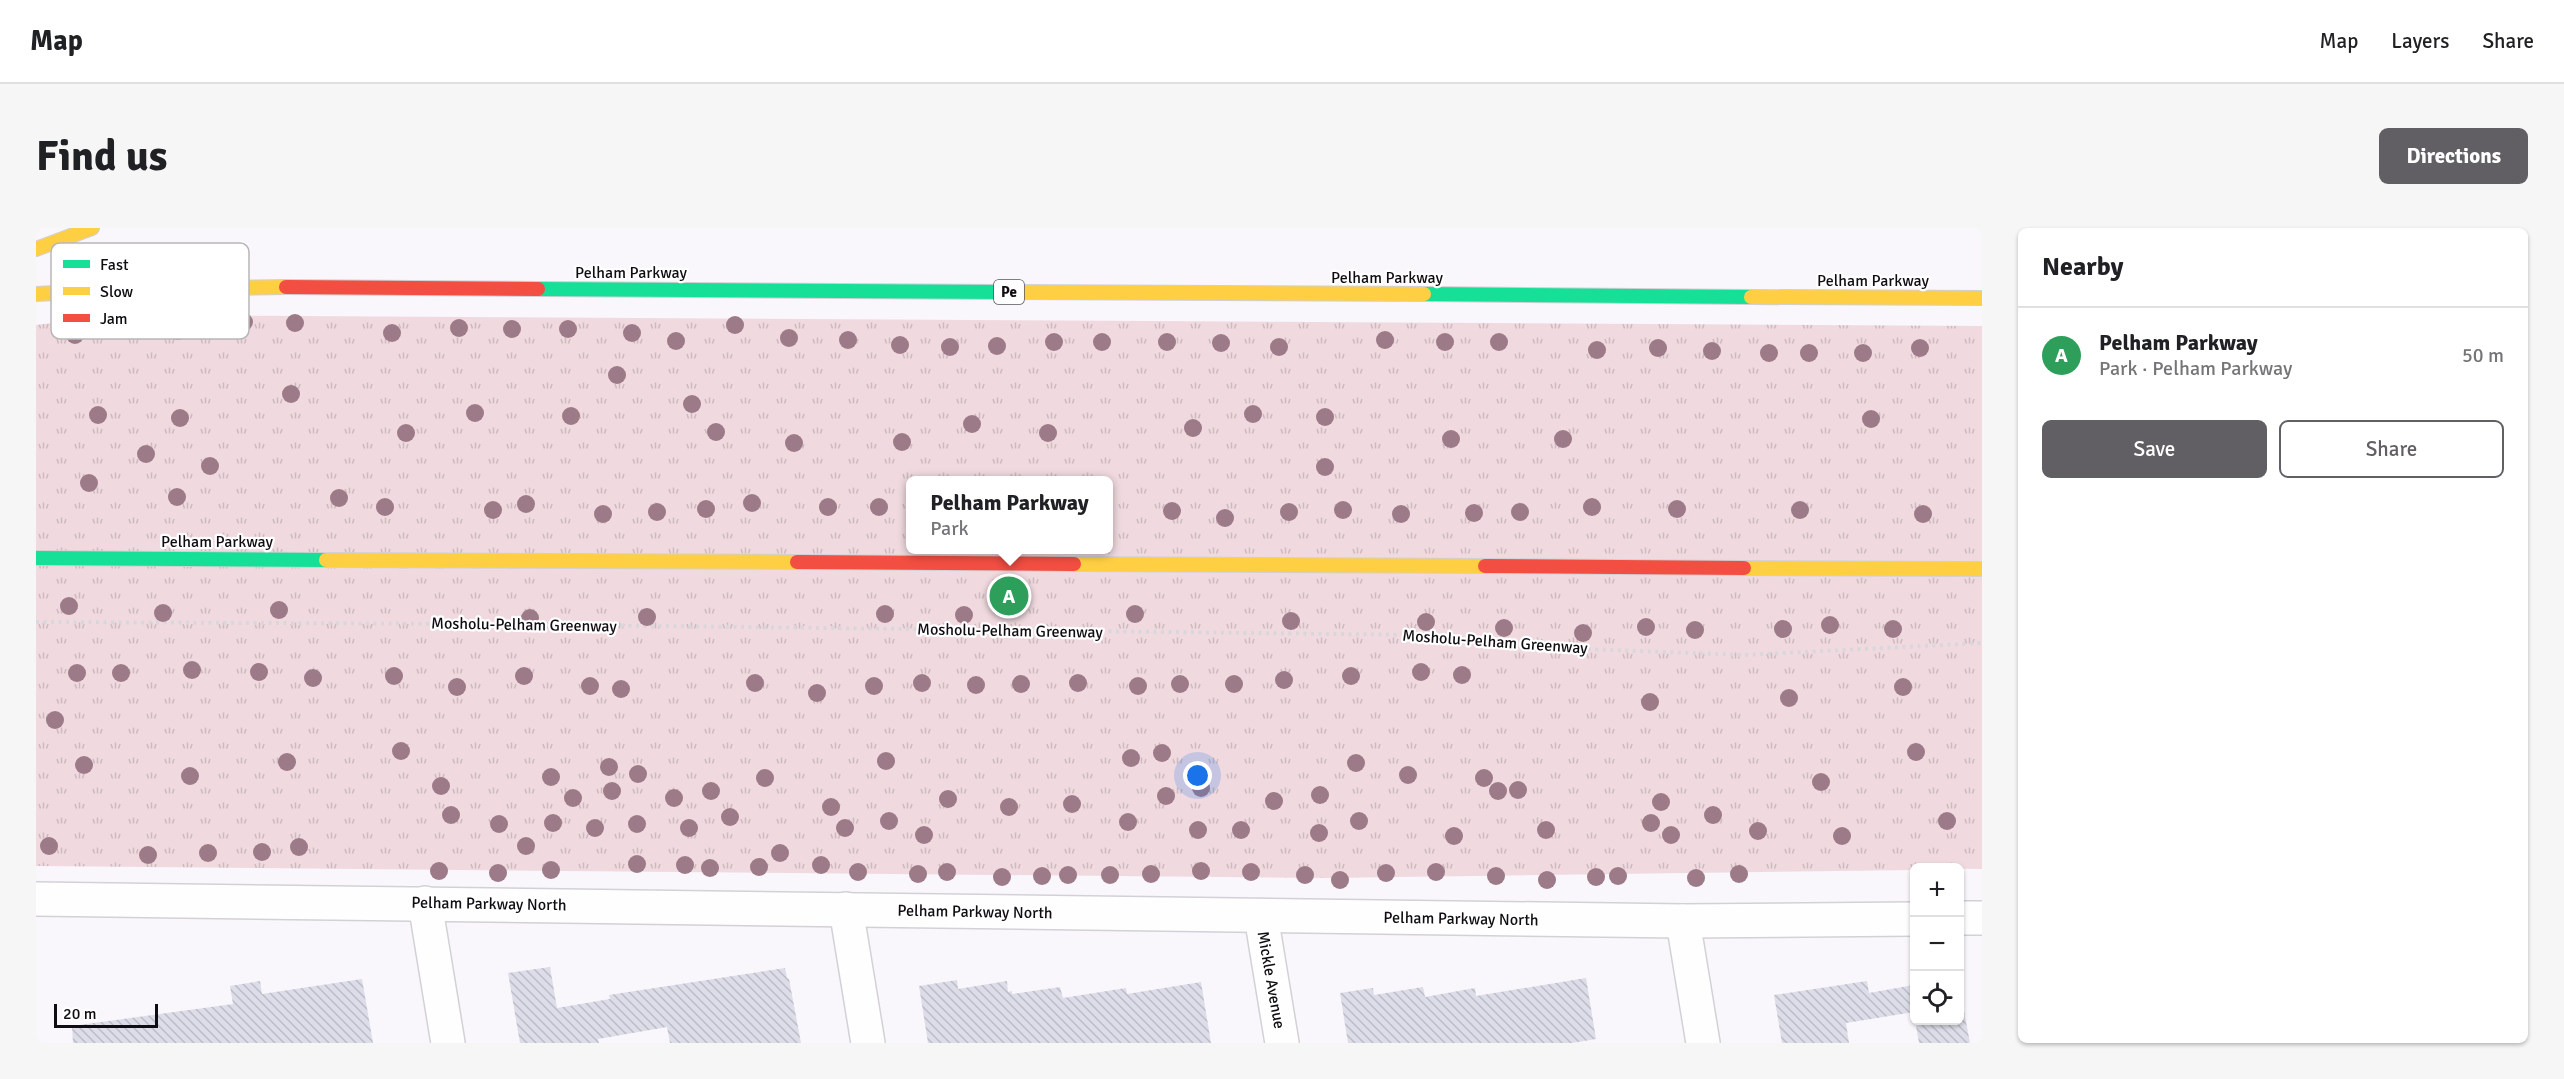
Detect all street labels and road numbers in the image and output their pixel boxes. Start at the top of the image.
street label: Pelham Parkway [575,263,688,283]
street label: Pelham Parkway [1331,268,1444,288]
street label: Pelham Parkway [1817,271,1930,291]
road number: Pe [994,280,1024,304]
street label: Pelham Parkway [161,532,274,552]
street label: Mosholu-Pelham Greenway [431,613,618,637]
street label: Mosholu-Pelham Greenway [917,619,1104,643]
street label: Mosholu-Pelham Greenway [1402,626,1589,658]
street label: Pelham Parkway North [411,893,567,915]
street label: Pelham Parkway North [897,901,1053,923]
street label: Pelham Parkway North [1383,908,1539,930]
street label: Mickle Avenue [1253,930,1289,1030]

